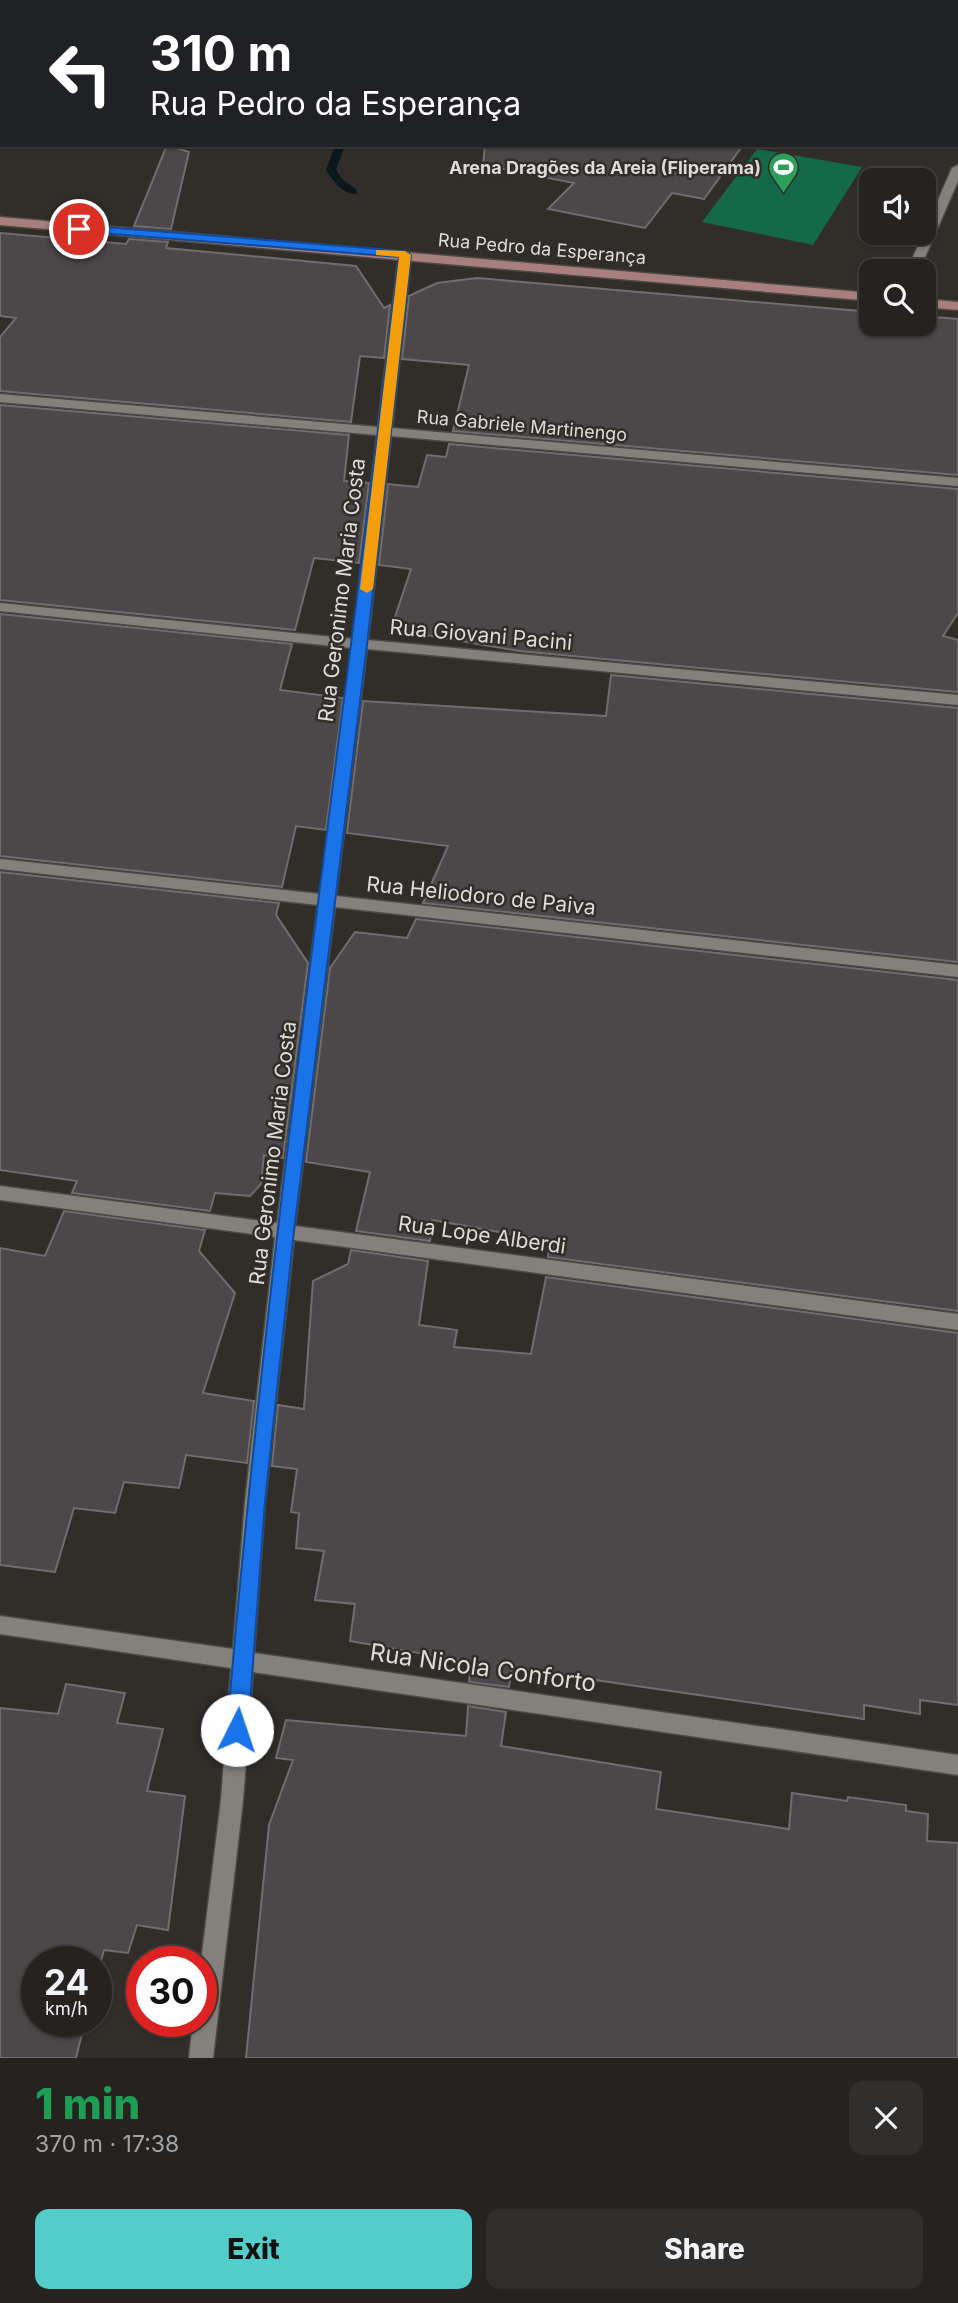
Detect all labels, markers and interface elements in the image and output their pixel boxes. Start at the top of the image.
text: 310 m [150,24,292,83]
icon: left [35,28,126,119]
text: Rua Pedro da Esperança [150,84,521,123]
sports icon: Arena Dragões da Areia (Fliperama) [767,151,801,195]
place label: Arena Dragões da Areia (Fliperama) [449,157,761,178]
map controls [859,168,936,336]
button: sound [859,168,936,245]
pin [49,199,109,259]
icon: arrive [60,210,98,248]
street label: Rua Pedro da Esperança [437,229,647,268]
button: search [859,259,936,336]
street label: Rua Gabriele Martinengo [416,406,628,445]
street label: Rua Geronimo Maria Costa [313,457,370,723]
street label: Rua Giovani Pacini [389,614,573,655]
street label: Rua Heliodoro de Paiva [365,871,597,920]
street label: Rua Geronimo Maria Costa [244,1020,301,1286]
street label: Rua Lope Alberdi [397,1210,568,1259]
street label: Rua Nicola Conforto [368,1637,598,1698]
position arrow [200,1693,274,1767]
speed limit sign: 30 [126,1946,217,2037]
text: 24 [44,1961,89,2003]
text: km/h [45,1998,88,2019]
text: 1 min [35,2078,140,2129]
button: close [849,2081,923,2155]
text: 370 m · 17:38 [35,2130,179,2158]
button: Exit [35,2209,472,2289]
button: Share [486,2209,923,2289]

